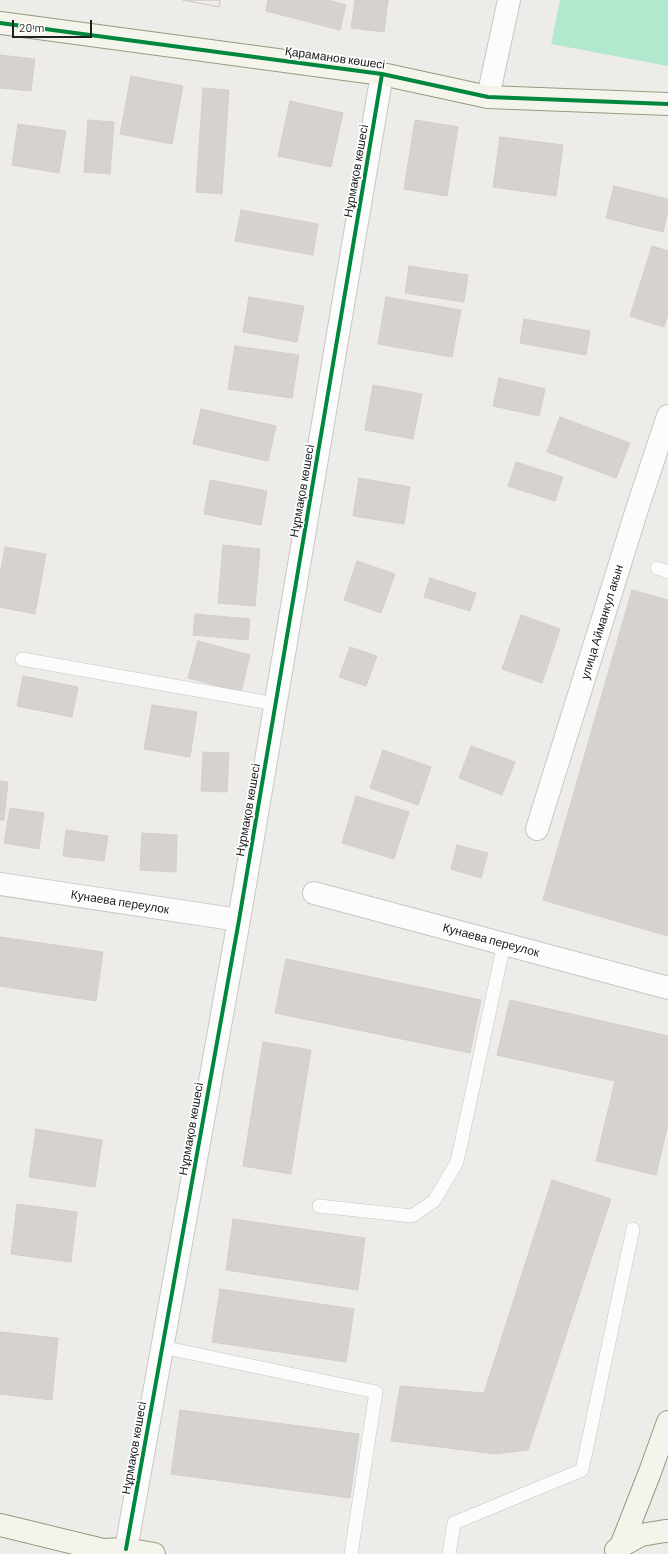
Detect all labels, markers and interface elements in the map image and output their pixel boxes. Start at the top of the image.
scale bar [14,12,94,38]
text: 20 m [19,20,45,34]
street label: Қараманов көшесі [284,44,386,72]
street label: Нұрмақов көшесі [341,124,371,218]
street label: Нұрмақов көшесі [287,444,317,538]
street label: улица Айманкул акын [578,563,626,681]
street label: Нұрмақов көшесі [233,763,263,857]
street label: Кунаева переулок [70,887,170,917]
street label: Кунаева переулок [441,920,541,960]
street label: Нұрмақов көшесі [176,1082,206,1176]
street label: Нұрмақов көшесі [119,1401,149,1495]

